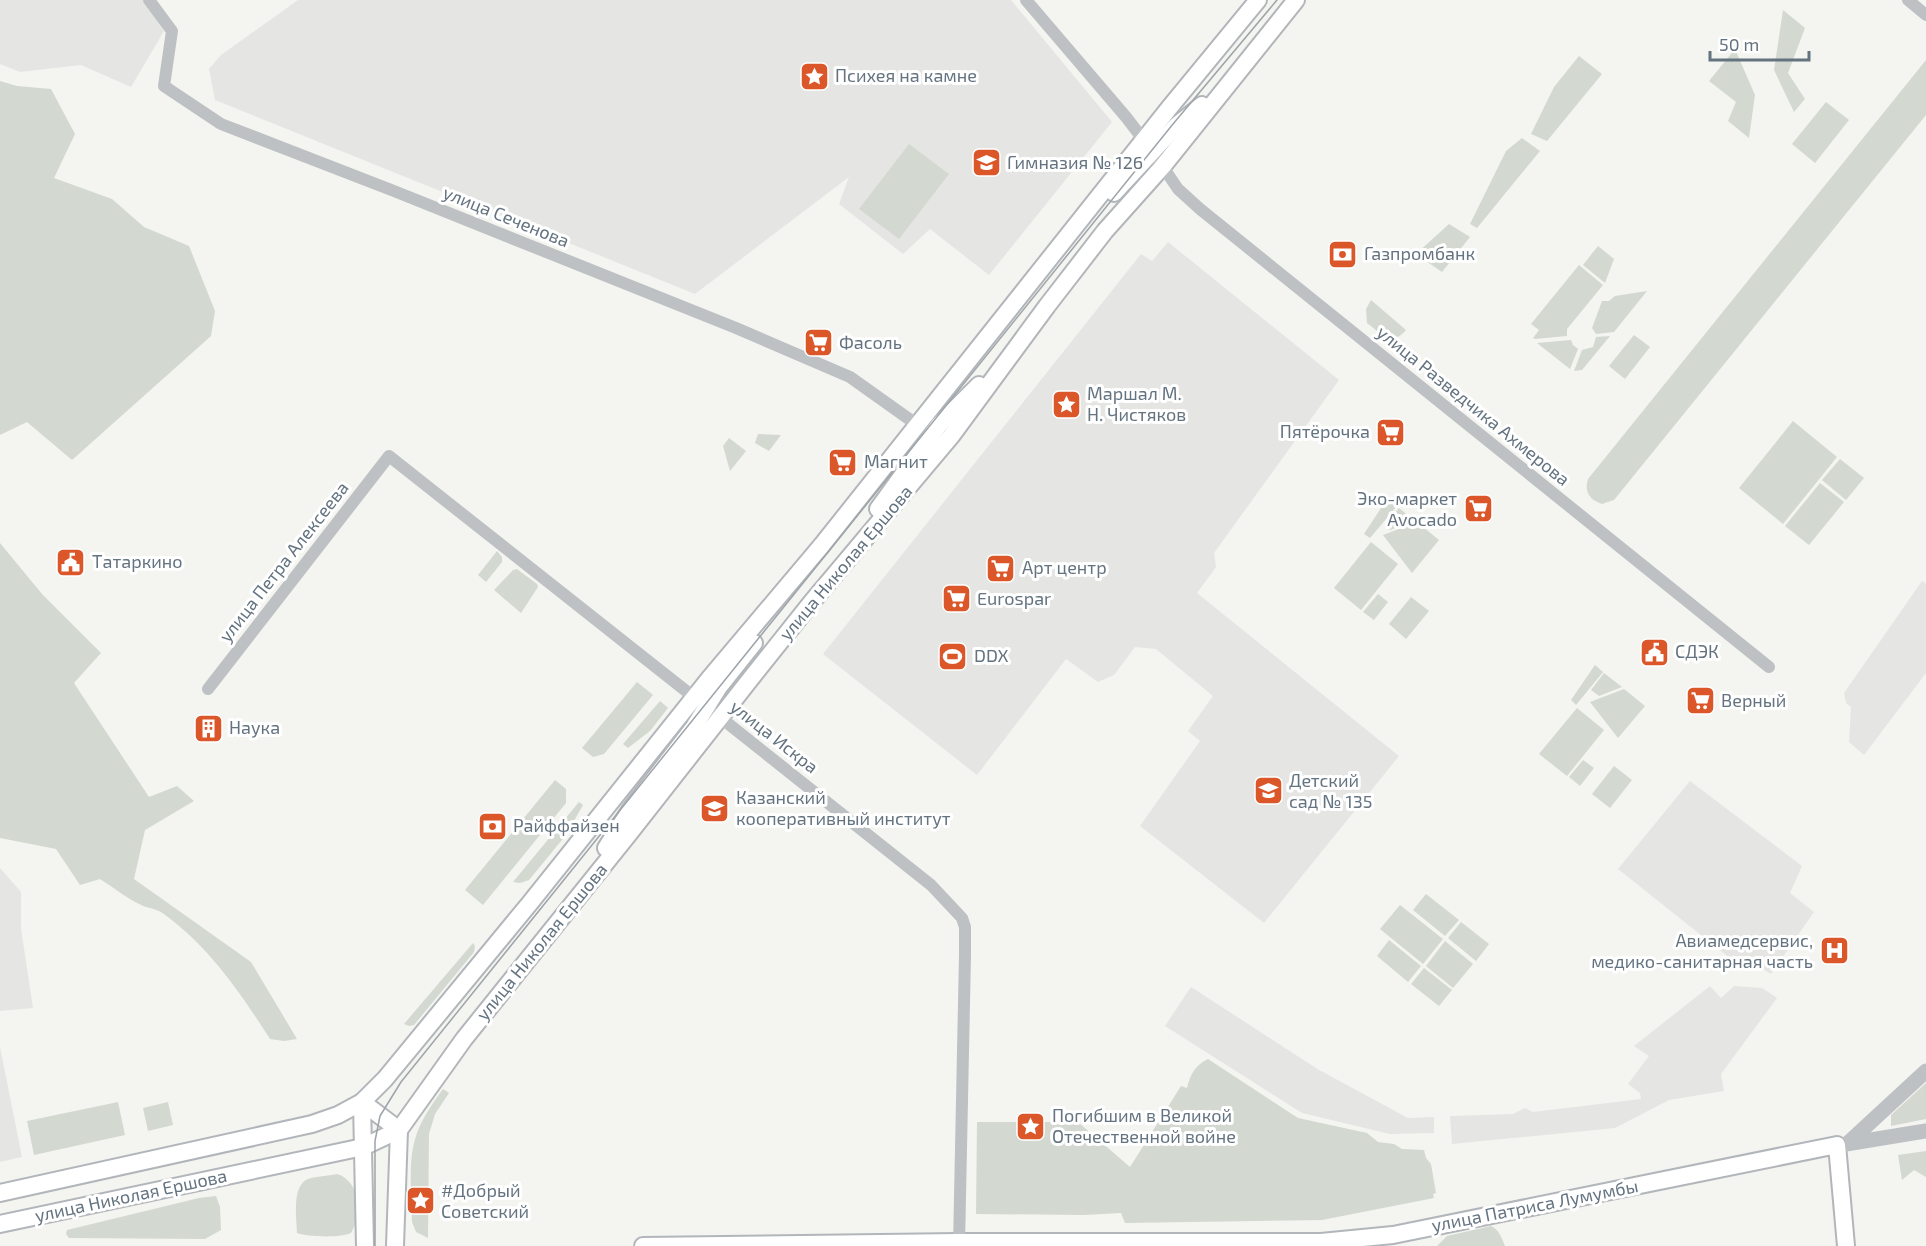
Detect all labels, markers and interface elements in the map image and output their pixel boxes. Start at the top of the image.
scale bar [1710,24,1809,62]
text: 50 m [1719,33,1759,55]
place icon: Психея на камне [798,60,830,92]
place label: Психея на камне [835,64,977,86]
school or university icon: Гимназия № 126 [970,147,1002,179]
place label: Гимназия № 126 [1007,151,1143,173]
street label: улица Сеченова [440,181,573,251]
bank icon: Газпромбанк [1327,238,1359,270]
place label: Газпромбанк [1364,242,1475,264]
street label: улица Разведчика Ахмерова [1373,321,1575,490]
supermarket icon: Фасоль [802,327,834,359]
place label: Фасоль [839,331,902,353]
place label: Маршал М. Н. Чистяков [1087,382,1186,425]
place icon: Маршал М. Н. Чистяков [1050,388,1082,420]
supermarket icon: Пятёрочка [1375,416,1407,448]
place label: Пятёрочка [1280,420,1370,442]
supermarket icon: Магнит [827,446,859,478]
place label: Магнит [864,450,928,472]
street label: улица Петра Алексеева [214,477,353,646]
street label: улица Николая Ершова [774,480,917,644]
place label: Эко-маркет Avocado [1357,487,1457,530]
supermarket icon: Эко-маркет Avocado [1462,493,1494,525]
public building icon: Татаркино [55,546,87,578]
place label: Татаркино [92,550,183,572]
supermarket icon: Арт центр [985,552,1017,584]
place label: Арт центр [1022,556,1107,578]
supermarket icon: Eurospar [940,583,972,615]
place label: Eurospar [977,587,1051,609]
public building icon: СДЭК [1638,636,1670,668]
sports icon: DDX [937,640,969,672]
place label: СДЭК [1675,640,1719,662]
place label: DDX [974,644,1009,666]
supermarket icon: Верный [1684,685,1716,717]
place label: Верный [1721,689,1786,711]
street label: улица Искра [726,695,823,777]
building icon: Наука [192,712,224,744]
place label: Наука [229,716,280,738]
place label: Детский сад № 135 [1289,769,1372,812]
school or university icon: Детский сад № 135 [1252,775,1284,807]
place label: Казанский кооперативный институт [736,786,951,829]
school or university icon: Казанский кооперативный институт [699,792,731,824]
bank icon: Райффайзен [476,810,508,842]
place label: Райффайзен [513,814,620,836]
street label: улица Николая Ершова [471,858,611,1024]
place label: Авиамедсервис, медико-санитарная часть [1591,929,1813,972]
hospital icon: Авиамедсервис, медико-санитарная часть [1818,935,1850,967]
place label: Погибшим в Великой Отечественной войне [1052,1104,1236,1147]
place icon: Погибшим в Великой Отечественной войне [1015,1110,1047,1142]
street label: улица Николая Ершова [33,1164,229,1226]
street label: улица Патриса Лумумбы [1430,1174,1640,1236]
place label: #Добрый Советский [441,1179,529,1222]
place icon: #Добрый Советский [404,1185,436,1217]

